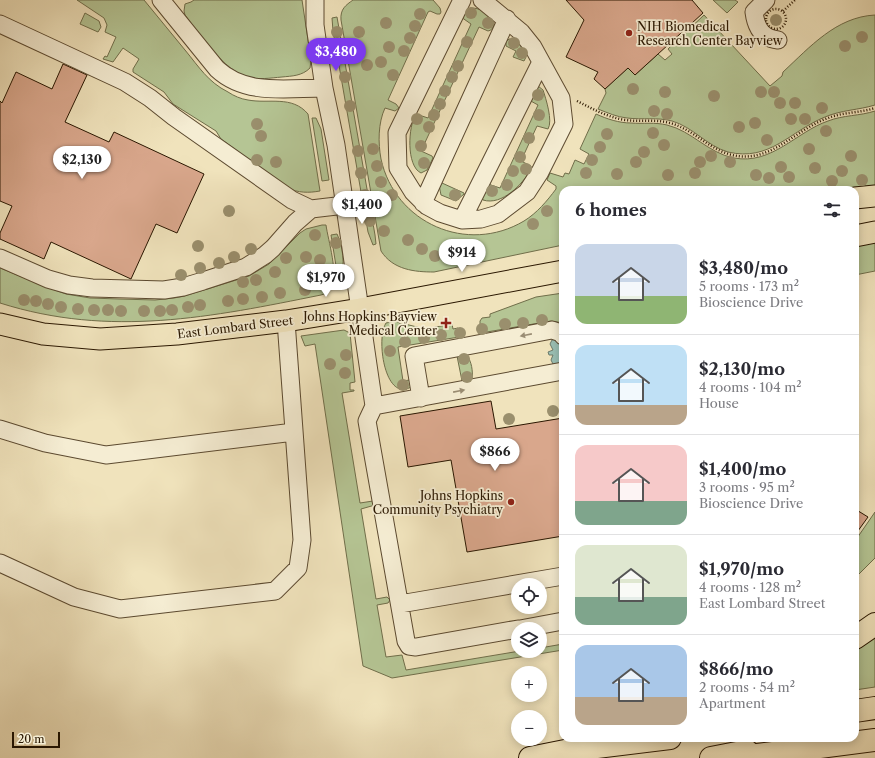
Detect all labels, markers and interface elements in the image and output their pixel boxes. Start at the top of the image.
place label: NIH Biomedical Research Center Bayview [637,19,784,48]
marker: NIH Biomedical Research Center Bayview [624,28,634,38]
pin: $3,480 [303,38,369,72]
text: $3,480 [315,43,357,59]
pin: $2,130 [49,146,115,180]
text: $2,130 [62,151,102,167]
pin: $1,400 [329,191,395,225]
text: $1,400 [342,196,382,212]
icon: filters [821,199,843,221]
text: 6 homes [575,200,647,220]
pin: $914 [438,239,486,273]
text: $914 [448,244,476,260]
text: $3,480/mo [699,258,788,278]
icon: home [607,260,655,308]
pin: $1,970 [293,264,359,298]
text: $1,970 [306,269,346,285]
text: 5 rooms · 173 m² [699,278,799,294]
text: Bioscience Drive [699,294,803,310]
place label: Johns Hopkins Bayview Medical Center [301,309,438,338]
street label: East Lombard Street [176,312,295,342]
marker: Johns Hopkins Bayview Medical Center [440,317,452,329]
one-way arrow [520,332,532,338]
text: $2,130/mo [699,359,785,379]
icon: home [607,361,655,409]
text: 4 rooms · 104 m² [699,379,802,395]
one-way arrow [453,388,465,394]
text: House [699,395,739,411]
pin: $866 [471,438,519,472]
text: $866 [480,443,510,459]
text: $1,400/mo [699,459,786,479]
icon: home [607,461,655,509]
text: 3 rooms · 95 m² [699,479,795,495]
place label: Johns Hopkins Community Psychiatry [373,488,503,517]
text: Bioscience Drive [699,495,803,511]
marker: Johns Hopkins Community Psychiatry [506,497,516,507]
text: $1,970/mo [699,559,784,579]
icon: home [607,561,655,609]
map controls [511,578,547,746]
button: locate [511,578,547,614]
text: 4 rooms · 128 m² [699,579,801,595]
text: East Lombard Street [699,595,825,611]
button: layers [511,622,547,658]
text: $866/mo [699,659,773,679]
icon: home [607,661,655,709]
button: + [511,666,547,702]
text: 2 rooms · 54 m² [699,679,795,695]
text: Apartment [699,695,766,711]
button: − [511,710,547,746]
scale bar [12,730,60,749]
text: 20 m [18,732,44,746]

